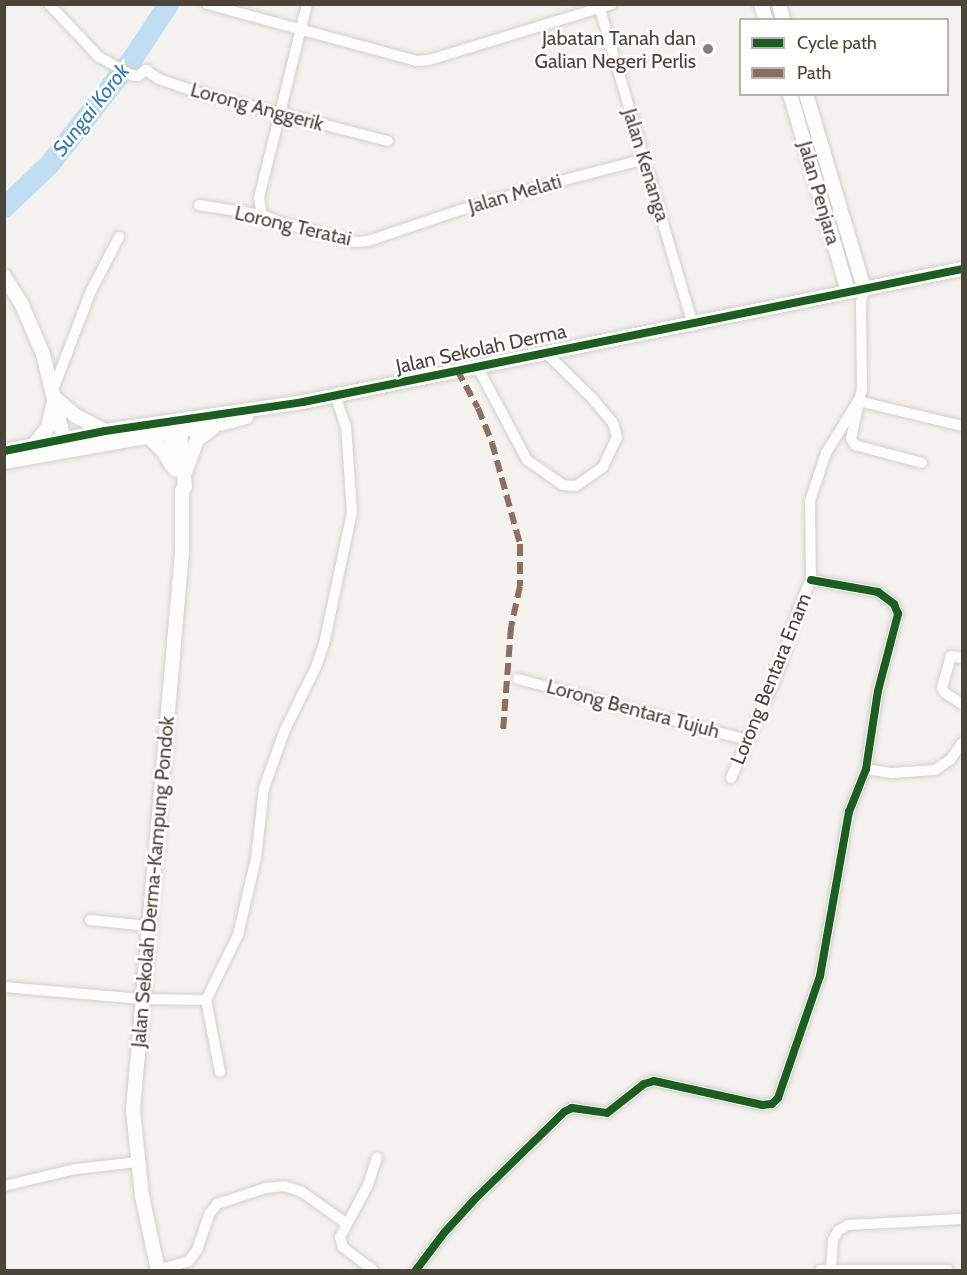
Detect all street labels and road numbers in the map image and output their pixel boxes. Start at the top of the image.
street label: Lorong Anggerik [188,78,326,136]
street label: Jalan Kenanga [617,106,675,224]
street label: Jalan Penjara [793,138,845,248]
street label: Jalan Melati [466,169,564,219]
street label: Lorong Teratai [232,201,354,251]
street label: Jalan Sekolah Derma [394,319,568,379]
street label: Lorong Bentara Enam [726,590,816,768]
street label: Lorong Bentara Tujuh [544,674,722,744]
street label: Jalan Sekolah Derma-Kampung Pondok [127,715,179,1049]

